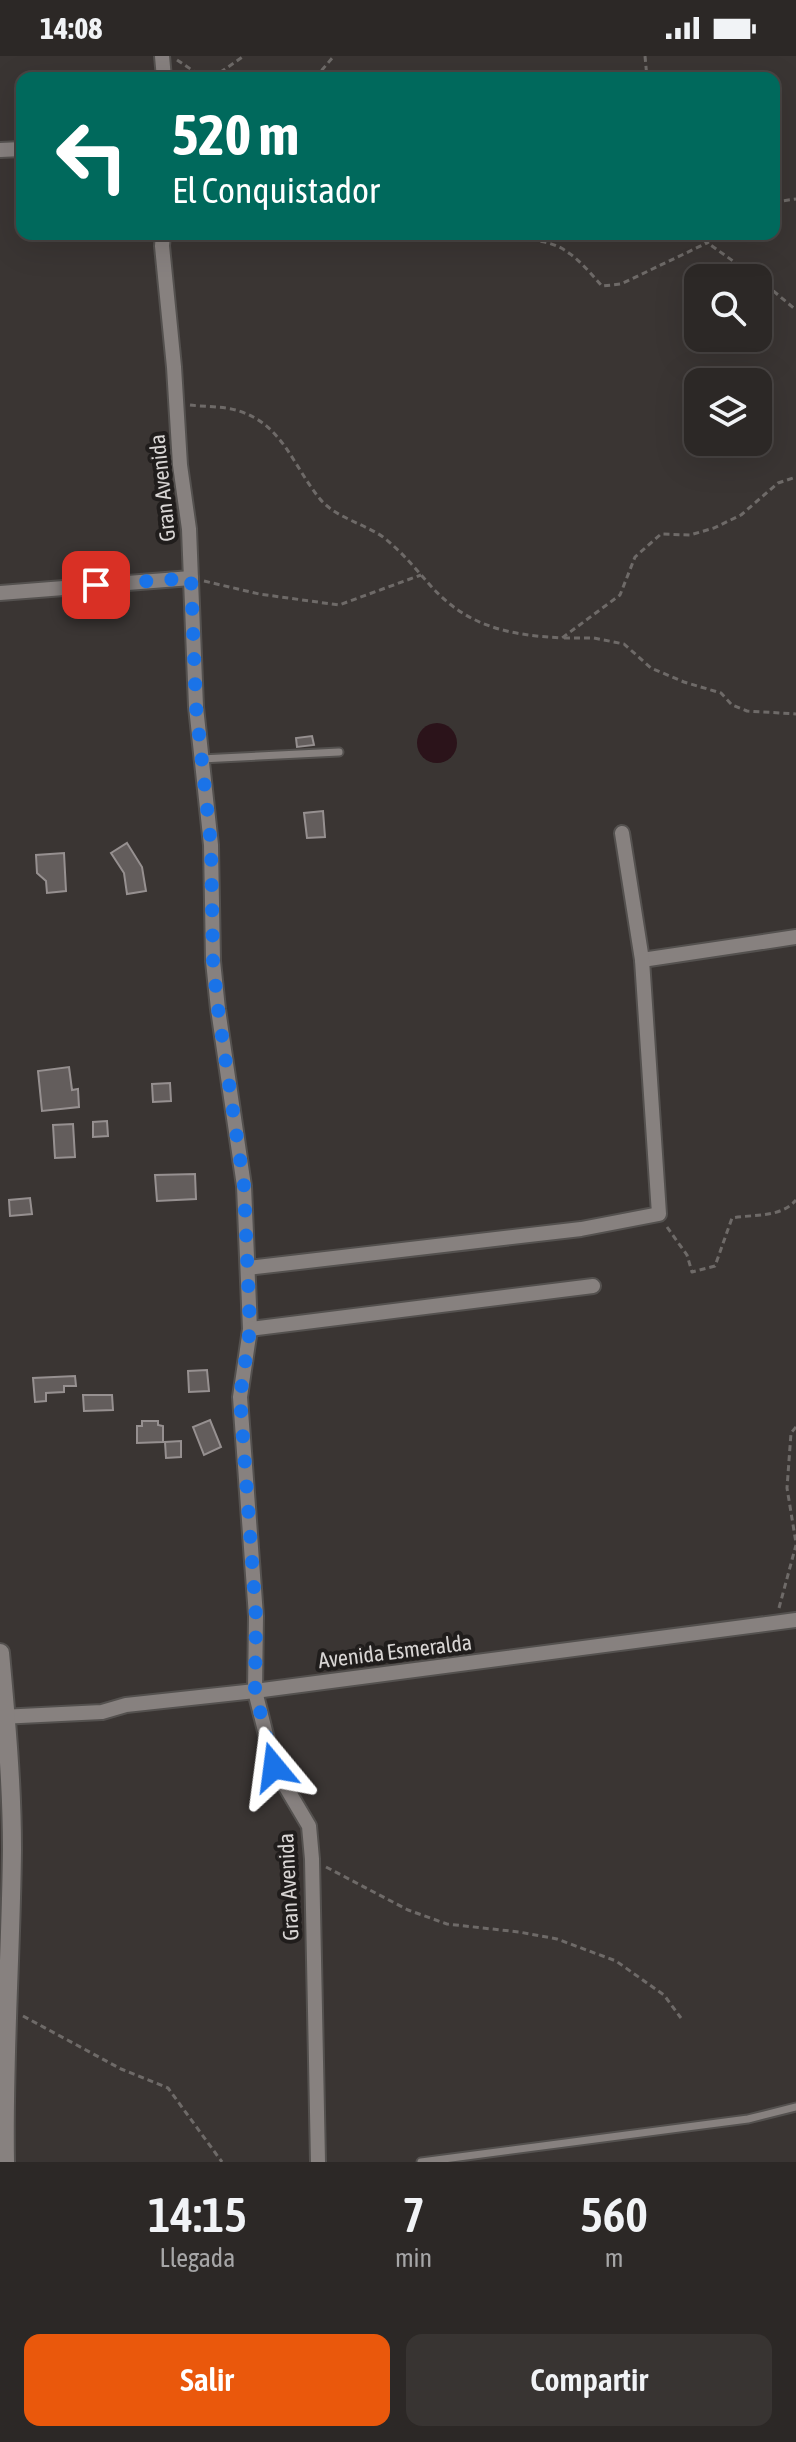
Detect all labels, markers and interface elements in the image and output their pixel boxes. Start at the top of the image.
text: 14:08 [40,11,102,45]
text: 520 m [172,103,299,167]
icon: left [40,104,144,208]
text: El Conquistador [172,169,380,211]
map controls [684,264,772,456]
button: search [684,264,772,352]
button: layers [684,368,772,456]
street label: Gran Avenida [143,433,181,543]
pin [62,551,130,619]
icon: arrive [74,563,118,607]
street label: Avenida Esmeralda [317,1629,473,1673]
position arrow [232,1725,316,1809]
street label: Gran Avenida [272,1833,304,1941]
text: 14:15 [148,2187,247,2242]
text: 7 [402,2187,425,2242]
text: 560 [580,2187,648,2242]
text: Llegada [160,2243,235,2273]
text: min [395,2243,432,2273]
text: m [605,2243,623,2273]
button: Salir [24,2334,390,2426]
button: Compartir [406,2334,772,2426]

